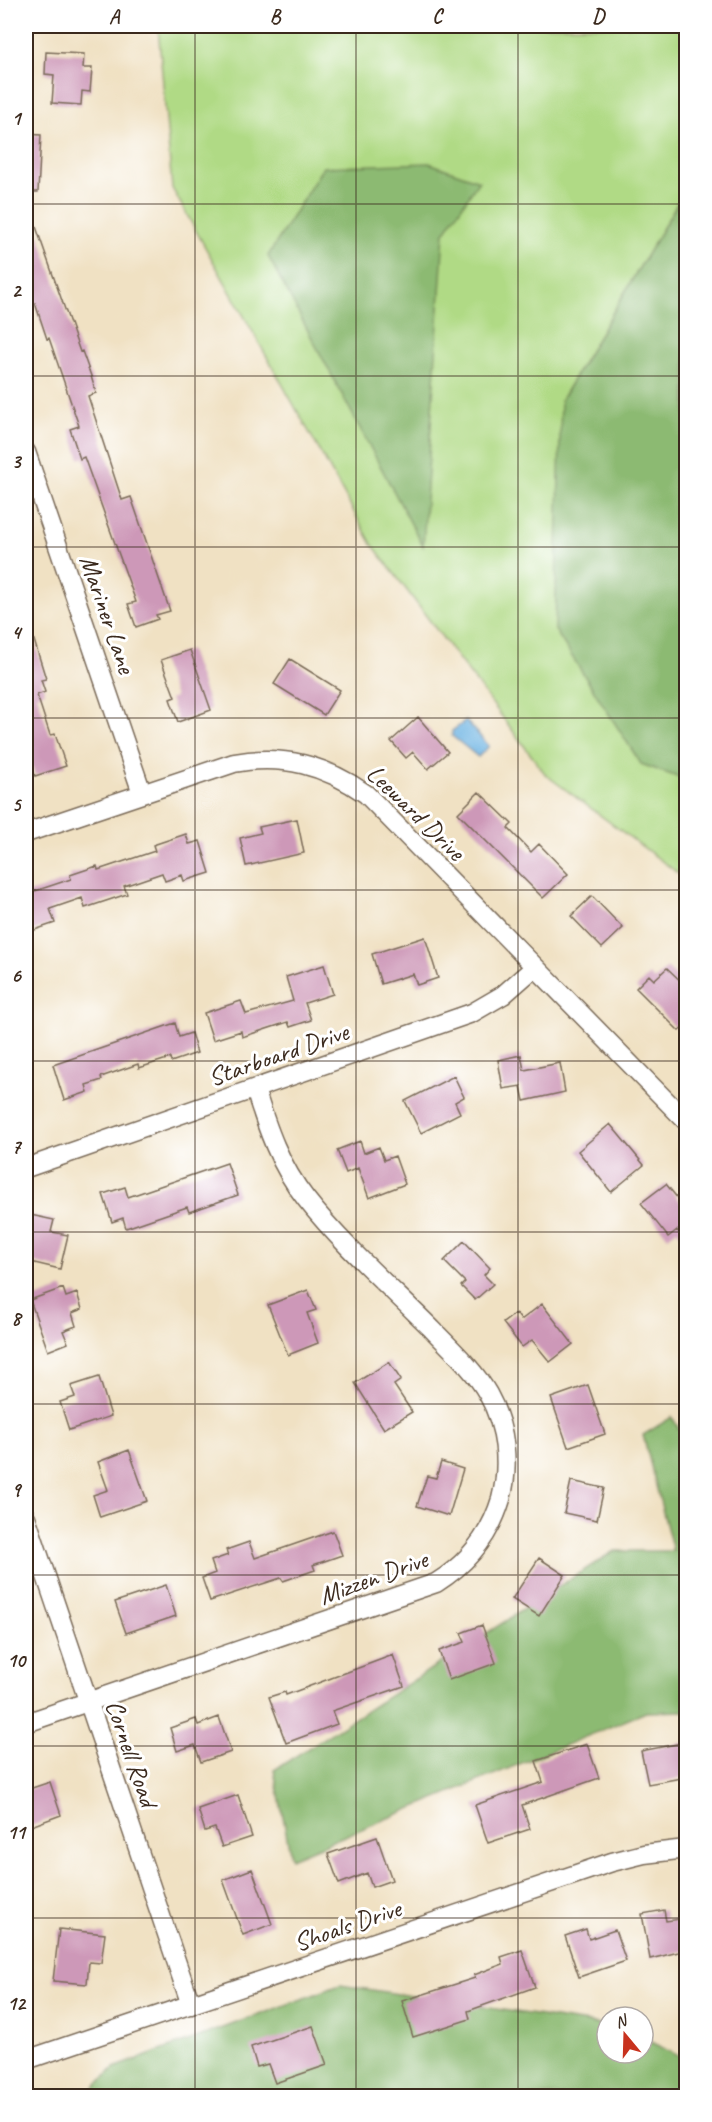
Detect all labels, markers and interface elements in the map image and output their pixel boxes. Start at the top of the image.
text: A [109,4,121,29]
text: B [270,4,282,29]
text: C [432,4,444,29]
text: D [592,4,606,29]
text: 1 [12,106,23,131]
text: 2 [12,278,23,303]
text: 3 [12,449,23,474]
street label: Mariner Lane [72,551,144,679]
text: 4 [12,620,24,645]
street label: Leeward Drive [359,757,473,869]
text: 5 [12,792,23,817]
text: 6 [11,963,22,988]
street label: Starboard Drive [204,1015,354,1094]
text: 7 [12,1134,23,1159]
text: 8 [12,1306,24,1331]
text: 9 [12,1477,23,1502]
street label: Mizzen Drive [314,1542,434,1612]
text: 10 [7,1648,27,1673]
street label: Cornell Road [98,1696,166,1814]
text: 11 [7,1820,27,1845]
street label: Shoals Drive [289,1891,407,1959]
text: 12 [7,1991,27,2016]
north arrow [595,2005,655,2065]
text: N [613,2010,631,2033]

